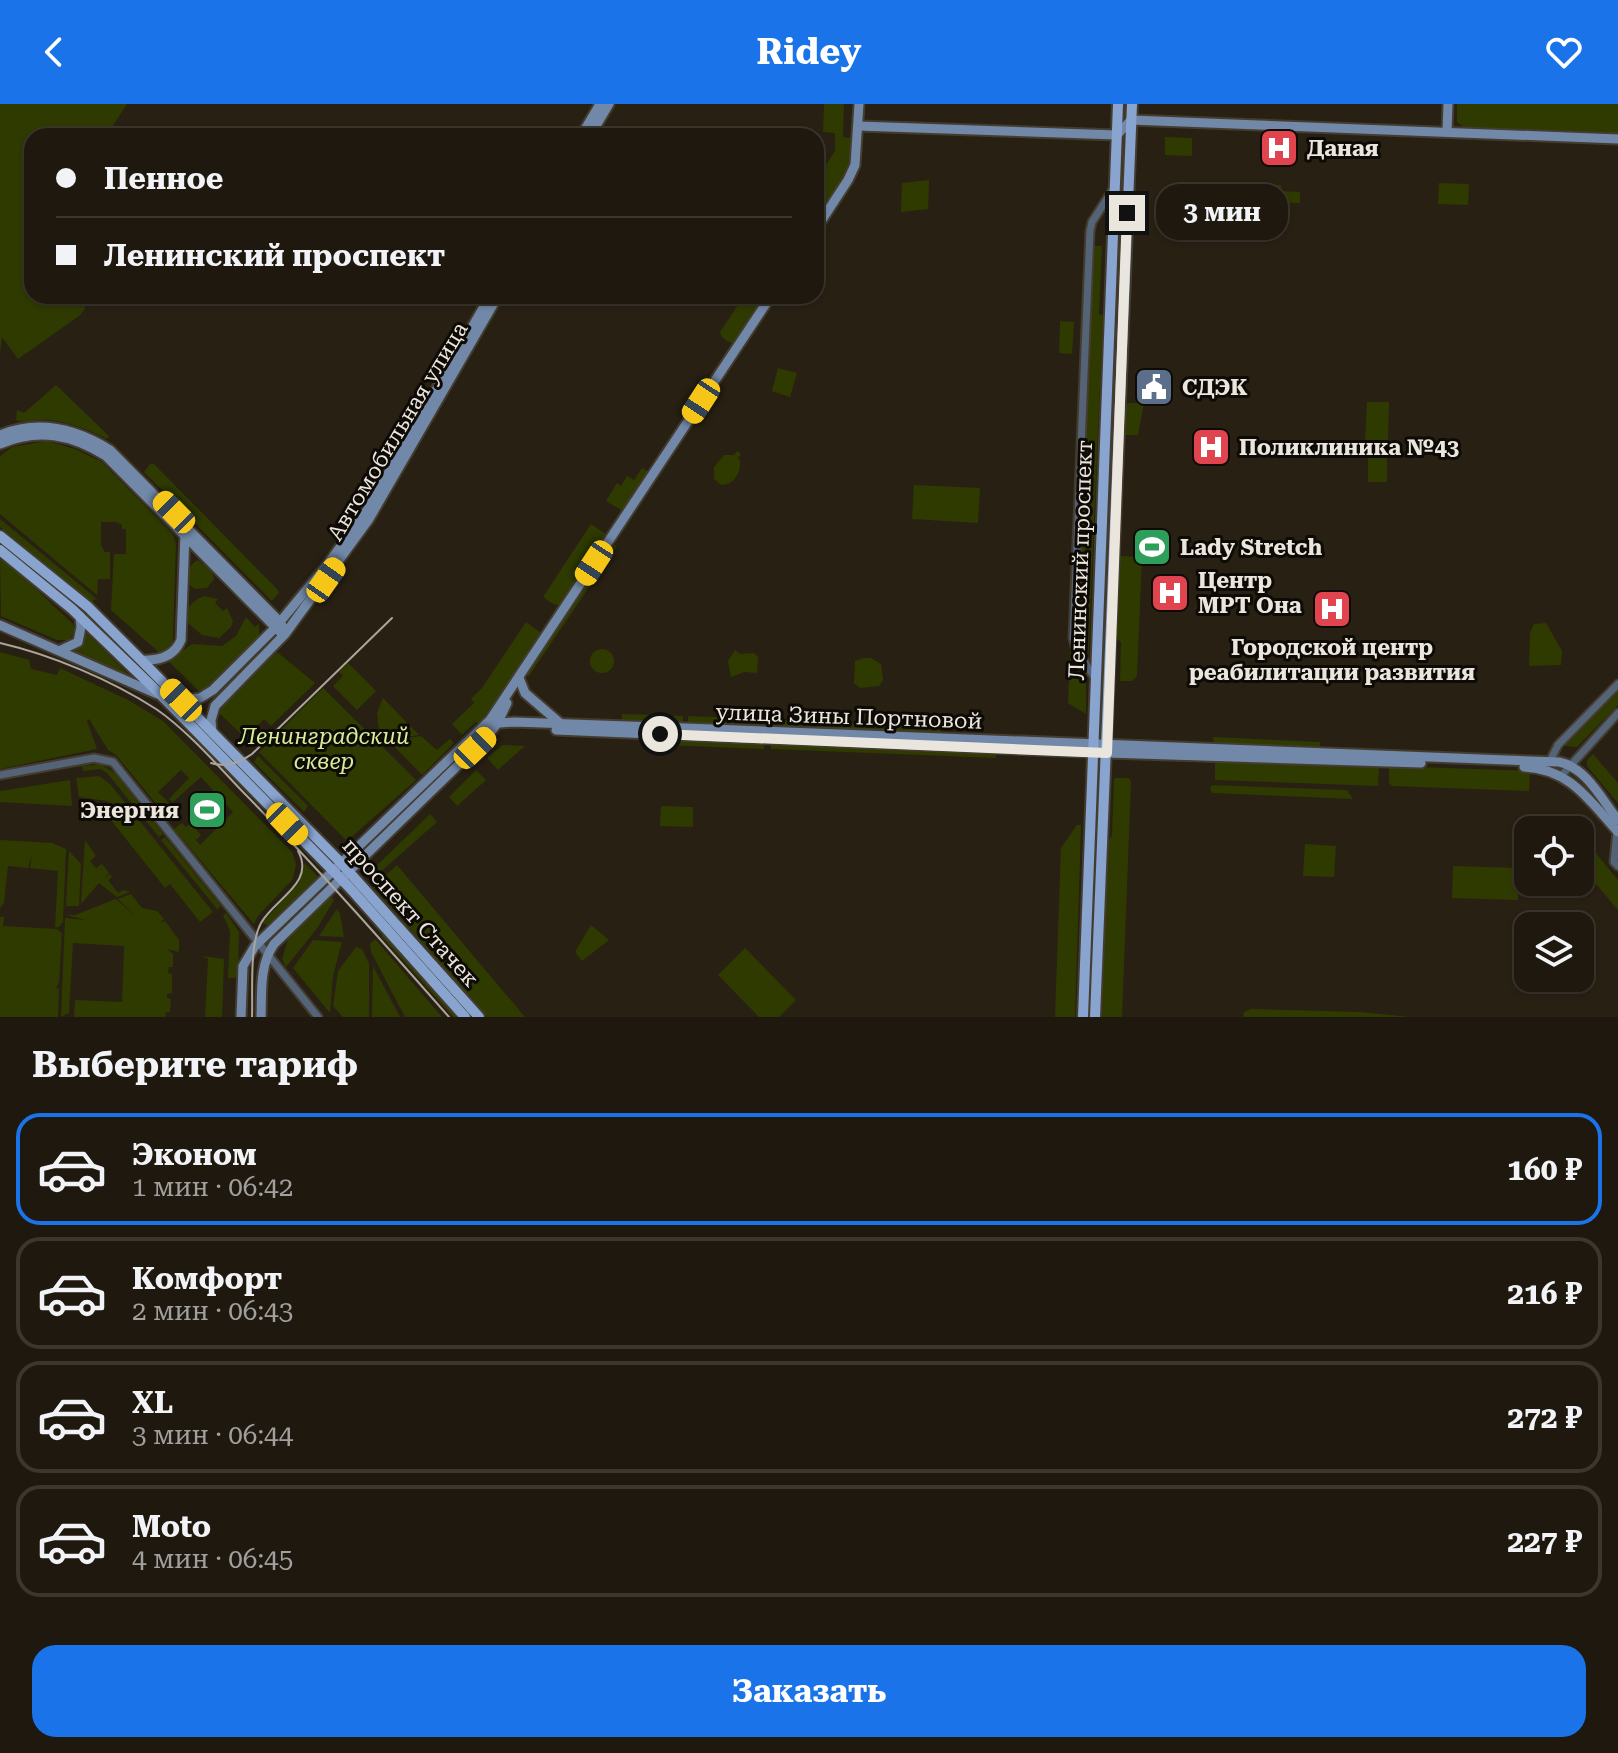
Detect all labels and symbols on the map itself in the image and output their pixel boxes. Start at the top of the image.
hospital icon: Даная [1258,127,1300,169]
place label: Даная [1307,136,1379,161]
callout: 3 мин [1155,185,1287,241]
route end [1109,195,1145,231]
street label: Автомобильная улица [322,317,473,545]
public building icon: СДЭК [1133,366,1175,408]
car [678,374,724,428]
place label: СДЭК [1182,375,1248,400]
hospital icon: Поликлиника №43 [1190,426,1232,468]
place label: Поликлиника №43 [1239,435,1459,460]
street label: Ленинский проспект [1064,439,1097,681]
car [149,487,199,537]
sports icon: Lady Stretch [1131,526,1173,568]
place label: Lady Stretch [1180,535,1323,560]
car [571,536,617,590]
car [302,553,350,607]
place label: Центр МРТ Она [1198,568,1302,618]
hospital icon: Центр МРТ Она [1149,572,1191,614]
hospital icon: Городской центр реабилитации развития [1311,588,1353,630]
place label: Городской центр реабилитации развития [1189,635,1475,685]
car [156,674,206,726]
street label: улица Зины Портновой [715,699,983,734]
route start [642,716,678,752]
car [449,723,501,773]
park label: Ленинградский сквер [237,724,409,774]
sports icon: Энергия [186,789,228,831]
place label: Энергия [80,798,179,823]
car [262,798,312,850]
street label: проспект Стачек [337,833,484,992]

